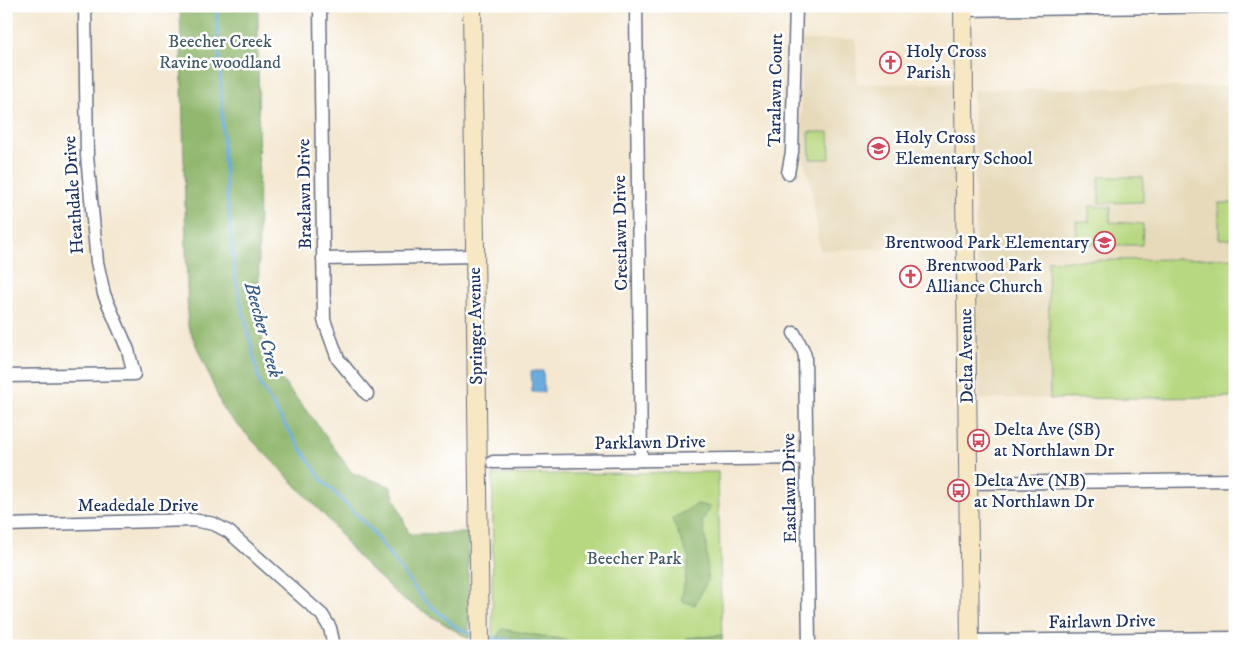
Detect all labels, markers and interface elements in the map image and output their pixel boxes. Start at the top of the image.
park label: Beecher Creek Ravine woodland [159,31,281,74]
street label: Taralawn Court [764,33,788,147]
place label: Holy Cross Parish [906,41,986,84]
church icon: Holy Cross Parish [878,50,902,74]
place label: Holy Cross Elementary School [895,127,1033,170]
street label: Heathdale Drive [59,135,89,255]
school or university icon: Holy Cross Elementary School [867,136,891,160]
street label: Braelawn Drive [293,138,317,250]
street label: Crestlawn Drive [609,175,633,291]
school or university icon: Brentwood Park Elementary [1093,231,1117,255]
place label: Brentwood Park Elementary [885,232,1089,254]
place label: Brentwood Park Alliance Church [926,255,1043,298]
church icon: Brentwood Park Alliance Church [898,264,922,288]
street label: Springer Avenue [464,267,488,385]
water label: Beecher Creek [239,279,287,380]
street label: Delta Avenue [955,308,979,404]
place label: Delta Ave (SB) at Northlawn Dr [994,419,1114,462]
bus stop icon: Delta Ave (SB) at Northlawn Dr [966,428,990,452]
street label: Parklawn Drive [594,431,706,455]
street label: Eastlawn Drive [778,433,802,543]
place label: Delta Ave (NB) at Northlawn Dr [974,470,1094,513]
bus stop icon: Delta Ave (NB) at Northlawn Dr [946,479,970,503]
street label: Meadedale Drive [77,495,199,517]
park label: Beecher Park [586,548,682,570]
street label: Fairlawn Drive [1048,610,1156,634]

